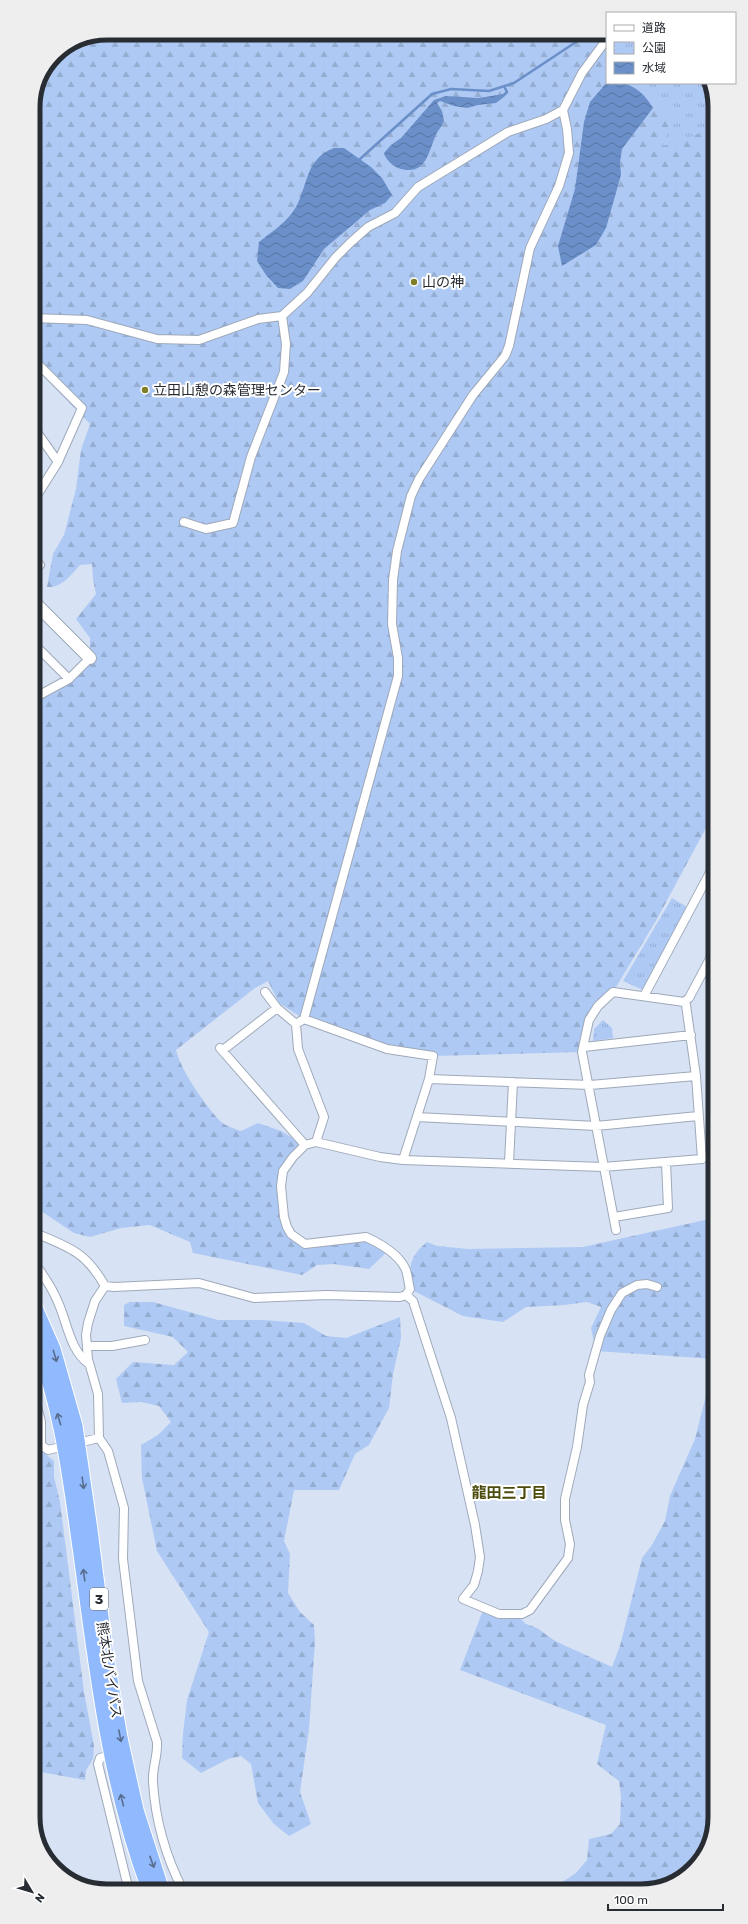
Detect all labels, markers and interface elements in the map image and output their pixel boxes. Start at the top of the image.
legend [606,12,736,84]
text: 道路 [642,21,666,35]
text: 公園 [642,41,666,55]
text: 水域 [642,61,666,75]
place label: 山の神 [422,274,464,291]
marker: 山の神 [409,277,419,287]
place label: 立田山憩の森管理センター [153,382,321,399]
marker: 立田山憩の森管理センター [140,385,150,395]
one-way arrow [52,1350,59,1363]
one-way arrow [55,1413,62,1426]
one-way arrow [80,1476,88,1489]
district label: 龍田三丁目 [471,1484,547,1502]
one-way arrow [80,1569,88,1582]
road number: 3 [90,1588,108,1610]
street label: 熊本北バイパス [93,1620,125,1720]
one-way arrow [116,1729,124,1742]
one-way arrow [118,1793,126,1806]
one-way arrow [148,1856,156,1868]
north arrow [12,1872,52,1912]
scale bar [608,1886,723,1912]
text: N [32,1891,47,1905]
text: 100 m [614,1893,648,1907]

